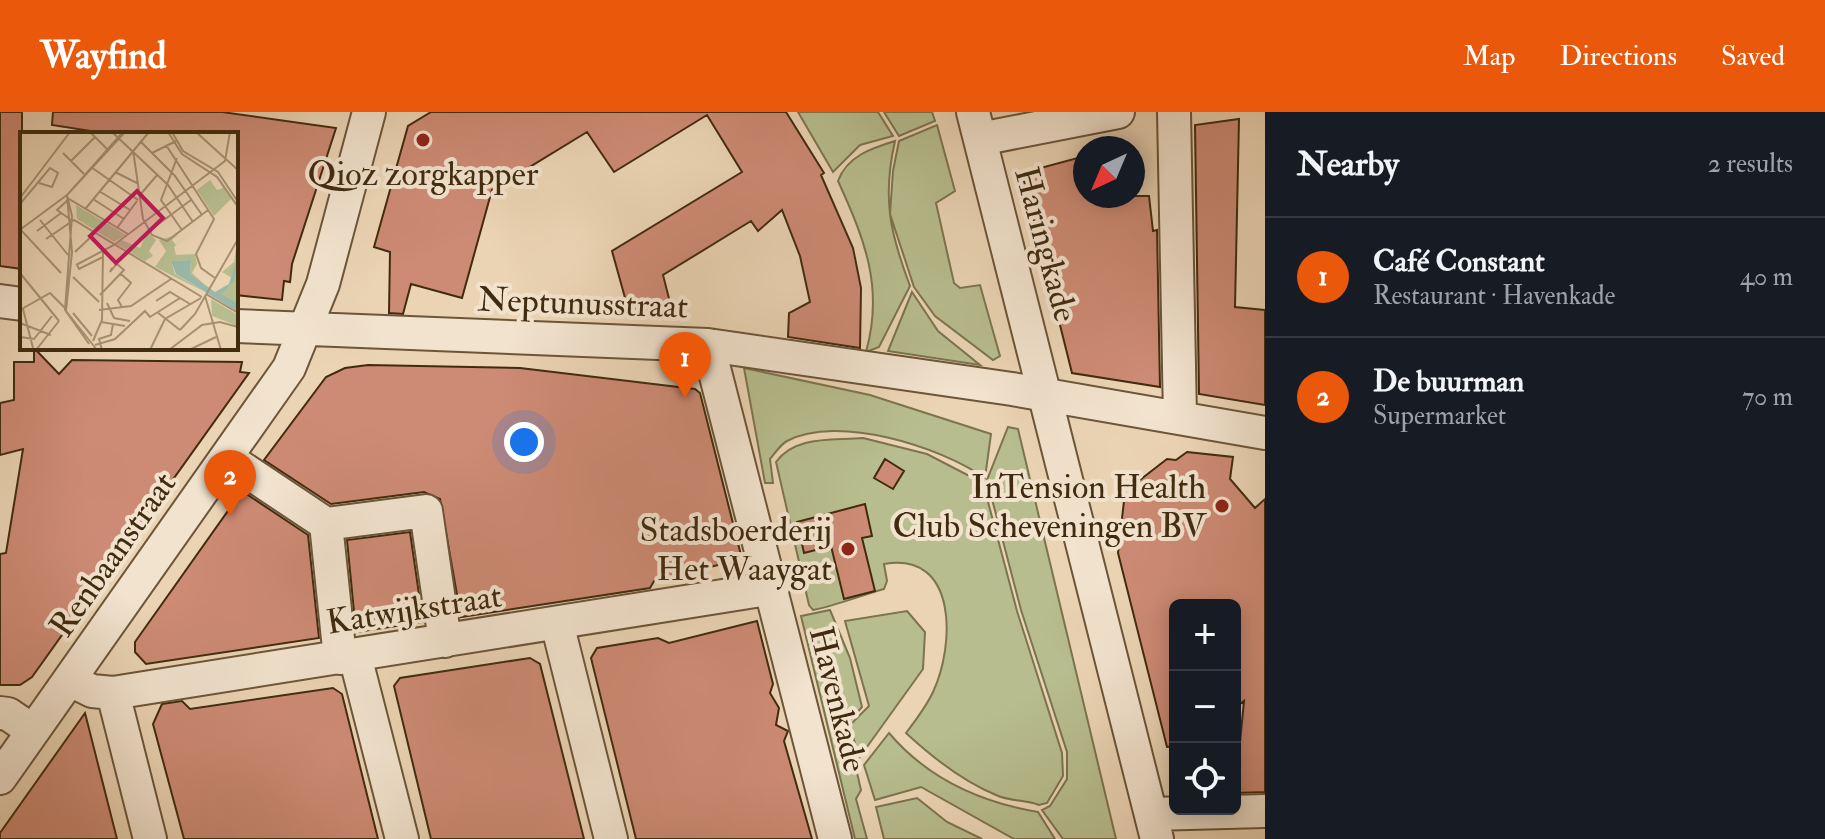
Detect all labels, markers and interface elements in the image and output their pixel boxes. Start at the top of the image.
text: Wayfind [40,32,166,80]
text: Map [1463,39,1516,74]
text: Directions [1560,39,1677,74]
text: Saved [1721,39,1785,74]
marker: Qioz zorgkapper [414,131,432,149]
inset map [20,132,238,350]
north arrow [1073,136,1145,208]
text: Nearby [1297,143,1399,186]
text: 2 results [1708,148,1793,180]
place label: Qioz zorgkapper [308,153,539,196]
street label: Haringkade [1004,162,1087,327]
text: Café Constant [1373,243,1545,280]
text: 1 [1318,261,1328,293]
text: 40 m [1740,261,1793,293]
street label: Neptunusstraat [477,278,689,329]
text: Restaurant · Havenkade [1373,280,1615,312]
pin: 1 [659,332,711,398]
text: De buurman [1373,363,1524,400]
text: 2 [1316,381,1330,413]
text: 70 m [1742,381,1793,413]
text: Supermarket [1373,400,1506,432]
your location [504,422,544,462]
pin: 2 [204,450,256,516]
street label: Renbaanstraat [40,464,186,646]
place label: InTension Health Club Scheveningen BV [893,466,1208,548]
marker: InTension Health Club Scheveningen BV [1213,497,1231,515]
place label: Stadsboerderij Het Waaygat [640,509,832,591]
marker: Stadsboerderij Het Waaygat [839,540,857,558]
street label: Katwijkstraat [324,574,505,645]
map controls [1169,599,1241,815]
button: + [1169,599,1241,671]
street label: Havenkade [799,622,876,777]
button: − [1169,671,1241,743]
button: locate [1169,743,1241,815]

